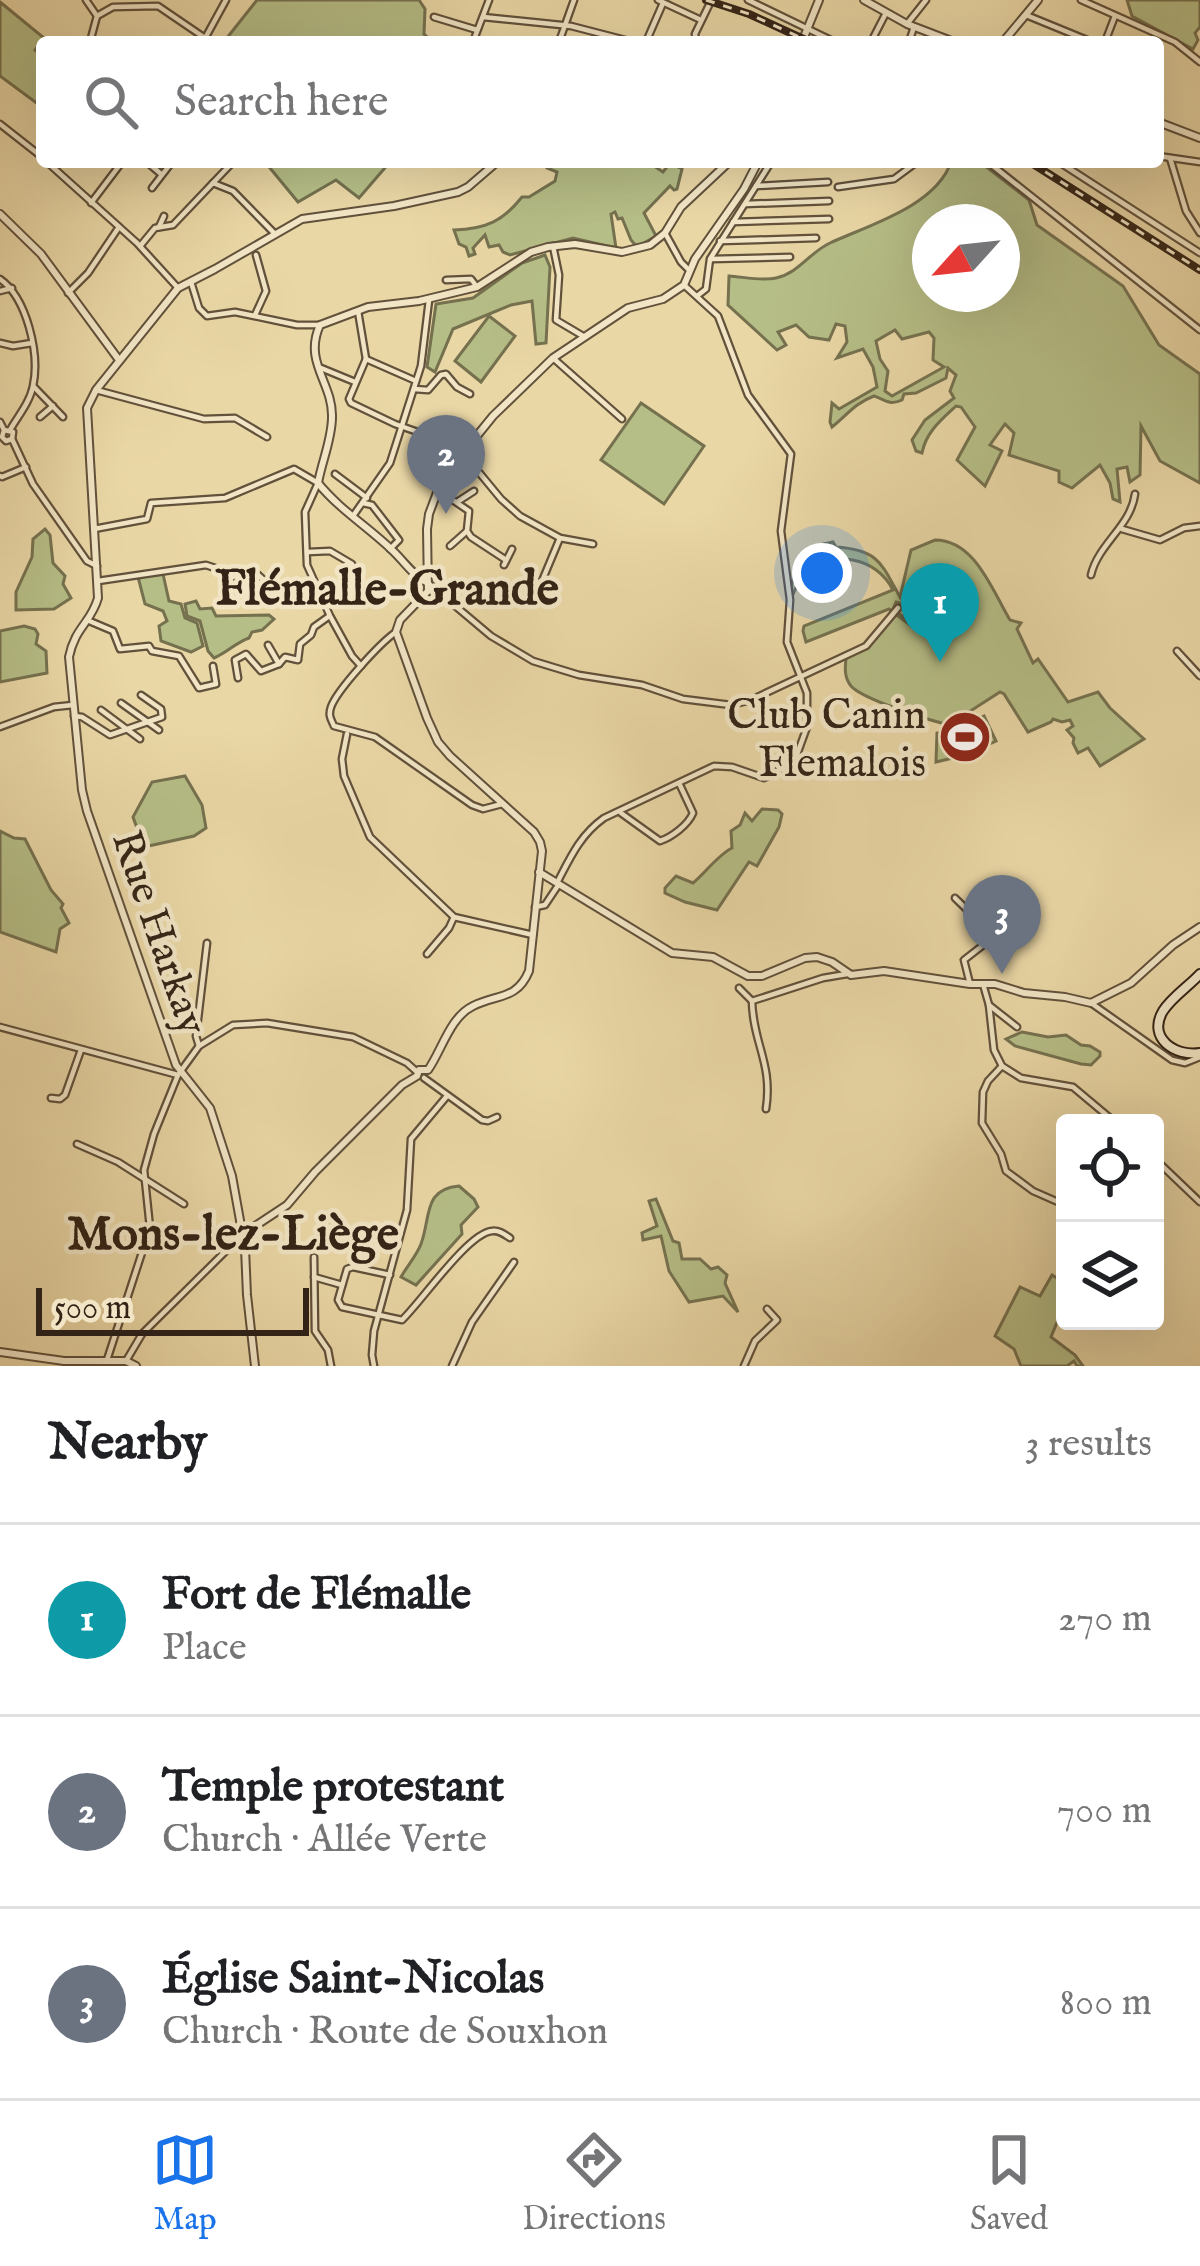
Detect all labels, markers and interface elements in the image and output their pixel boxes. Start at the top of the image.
search box [36,36,1164,168]
icon: search [78,69,144,135]
text: Search here [174,74,388,131]
north arrow [912,204,1020,312]
pin: 2 [407,415,485,514]
your location [792,543,852,603]
district label: Flémalle-Grande [215,561,559,621]
pin: 1 [901,563,979,662]
place label: Club Canin Flemalois [727,690,926,791]
sports icon: Club Canin Flemalois [937,709,993,765]
street label: Rue Harkay [98,824,217,1042]
pin: 3 [963,875,1041,974]
map controls [1056,1114,1164,1330]
button: locate [1056,1114,1164,1222]
district label: Mons-lez-Liège [67,1206,399,1266]
button: layers [1056,1222,1164,1330]
scale bar [36,1282,309,1335]
text: 500 m [54,1288,131,1330]
text: Nearby [48,1412,207,1477]
text: 3 results [1025,1420,1152,1469]
text: Fort de Flémalle [162,1567,471,1624]
text: 1 [80,1595,94,1644]
text: 270 m [1058,1595,1152,1644]
text: Place [162,1624,247,1673]
text: Temple protestant [162,1759,504,1816]
text: 2 [78,1787,96,1836]
text: 700 m [1057,1787,1152,1836]
text: Church · Allée Verte [162,1816,487,1865]
text: Église Saint-Nicolas [162,1951,544,2008]
text: 3 [80,1979,94,2028]
text: 800 m [1060,1979,1152,2028]
text: Church · Route de Souxhon [162,2008,608,2057]
tab: Map [152,2127,218,2241]
tab: Directions [522,2127,666,2241]
tab: Saved [970,2127,1048,2241]

